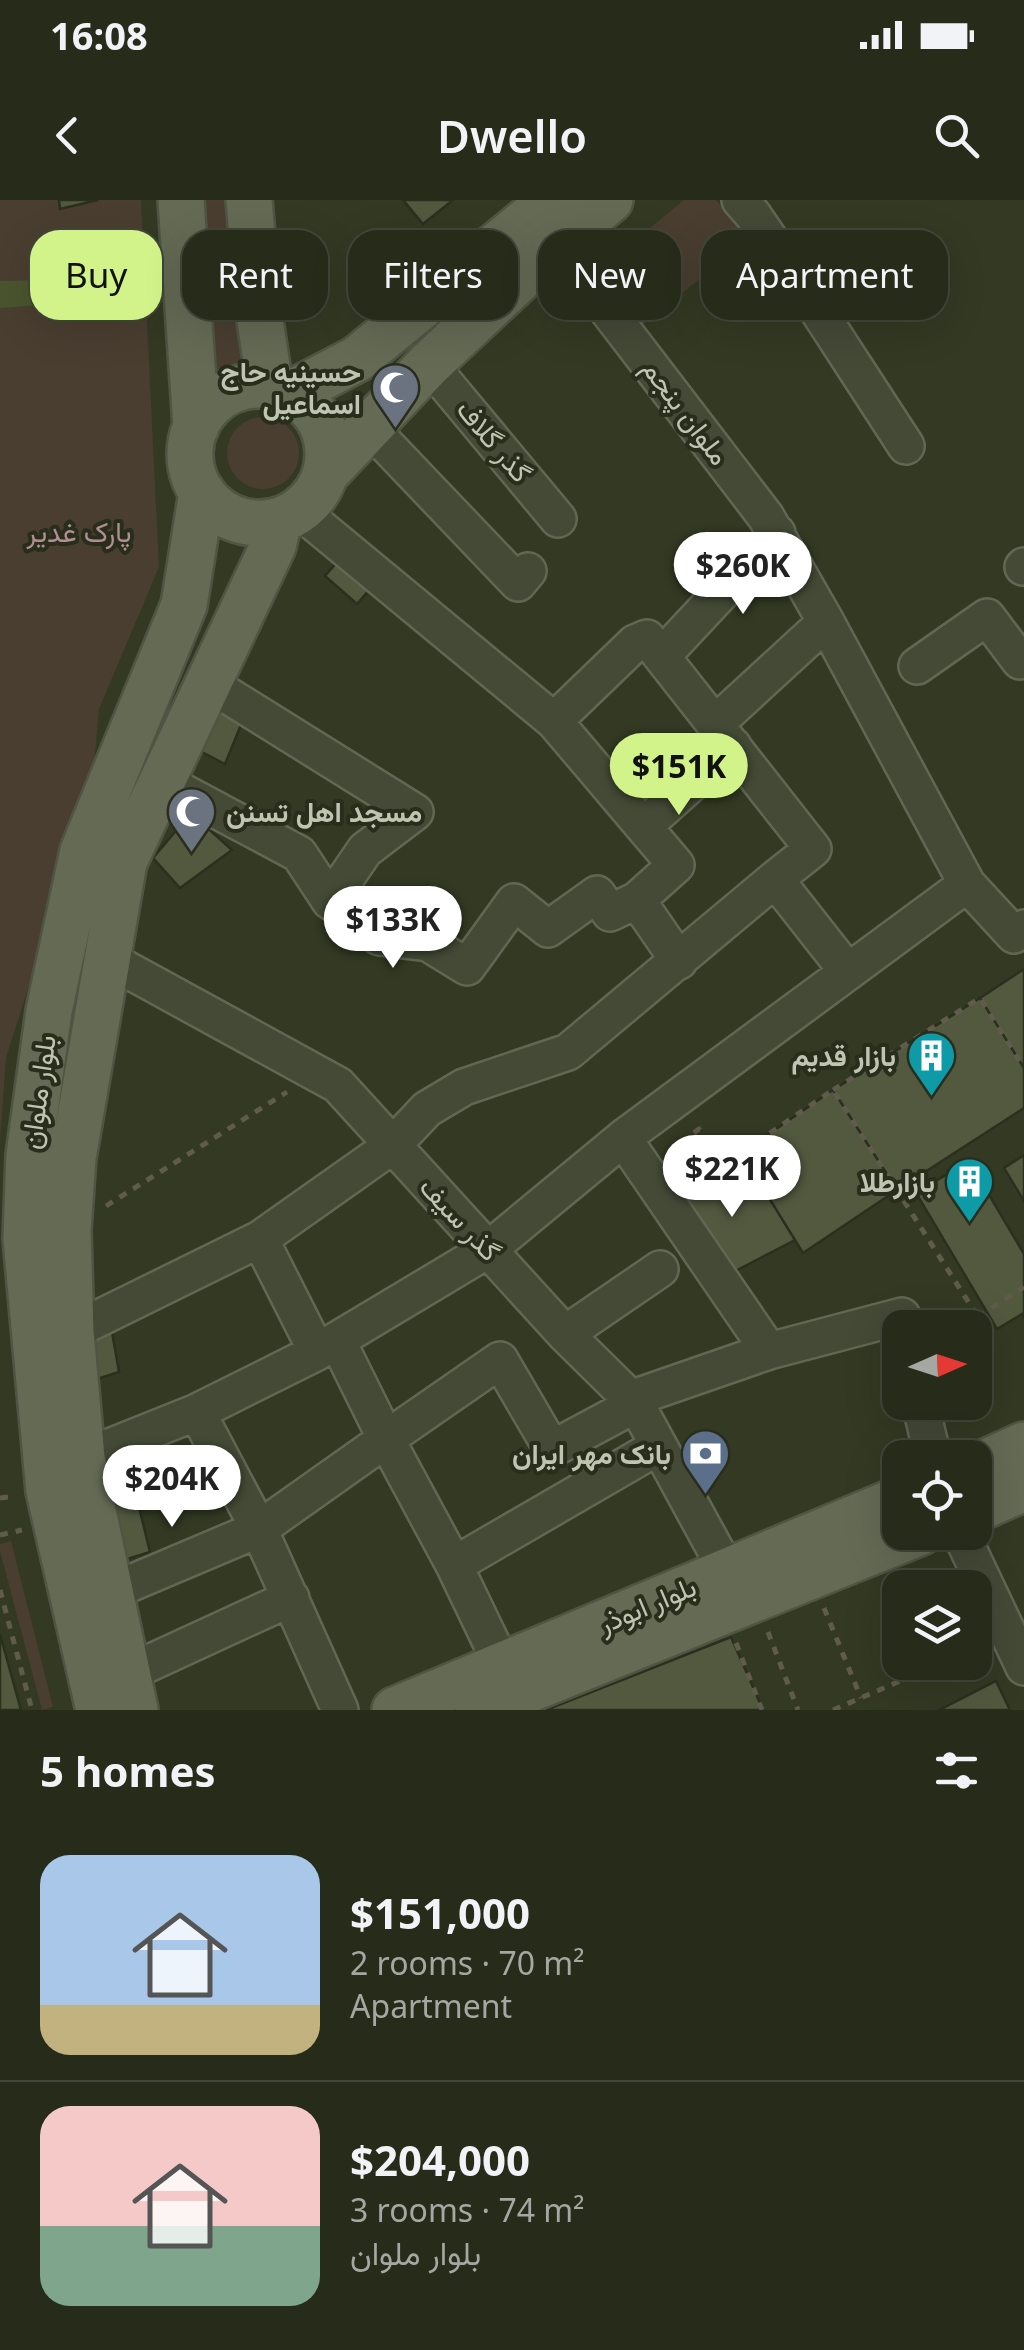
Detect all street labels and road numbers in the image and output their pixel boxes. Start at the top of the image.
street label: ملوان پنجم [634,350,739,473]
street label: گذر گلاف [449,391,541,490]
street label: بلوار ملوان [10,1032,64,1151]
street label: گذر سیف [412,1168,510,1269]
street label: بلوار ابوذر [591,1566,702,1642]

